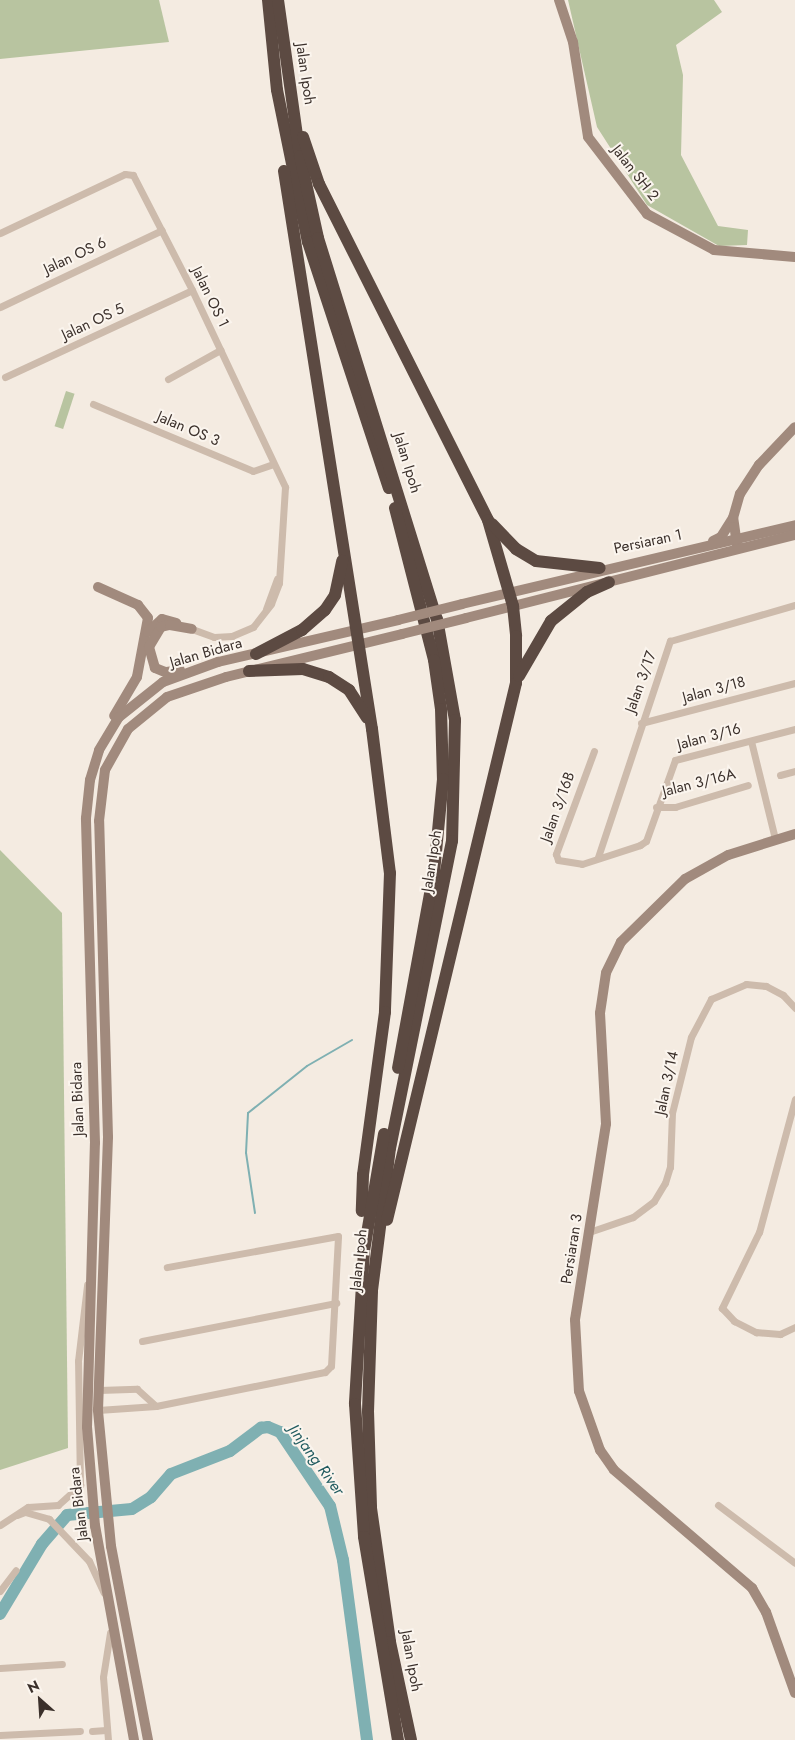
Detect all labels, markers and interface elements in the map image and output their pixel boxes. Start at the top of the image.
street label: Jalan Ipoh [292,42,318,106]
street label: Jalan SH 2 [608,142,662,204]
street label: Jalan OS 6 [41,234,109,278]
street label: Jalan OS 1 [188,264,232,330]
street label: Jalan OS 5 [59,300,127,344]
street label: Jalan OS 3 [154,408,222,450]
street label: Jalan Ipoh [389,431,425,495]
street label: Persiaran 1 [612,526,684,558]
street label: Jalan Bidara [168,634,244,672]
street label: Jalan 3/17 [622,649,660,715]
street label: Jalan 3/18 [681,673,747,707]
street label: Jalan 3/16 [675,720,743,754]
street label: Jalan 3/16A [661,765,737,801]
street label: Jalan 3/16B [537,769,579,845]
street label: Jalan Ipoh [418,829,446,893]
street label: Jalan 3/14 [651,1049,683,1117]
street label: Jalan Bidara [68,1062,88,1136]
street label: Persiaran 3 [558,1213,586,1285]
street label: Jalan Ipoh [347,1228,371,1292]
water label: Jinjang River [284,1421,348,1499]
street label: Jalan Bidara [66,1466,92,1542]
street label: Jalan Ipoh [397,1629,425,1693]
north arrow [15,1675,65,1725]
text: N [24,1675,43,1698]

